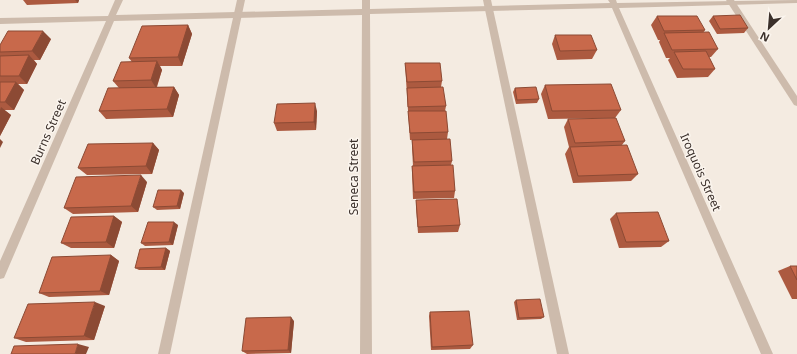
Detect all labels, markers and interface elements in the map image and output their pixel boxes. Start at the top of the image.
north arrow [749,8,789,48]
text: N [757,29,772,46]
street label: Burns Street [26,96,70,167]
street label: Iroquois Street [676,130,726,214]
street label: Seneca Street [345,138,362,215]

